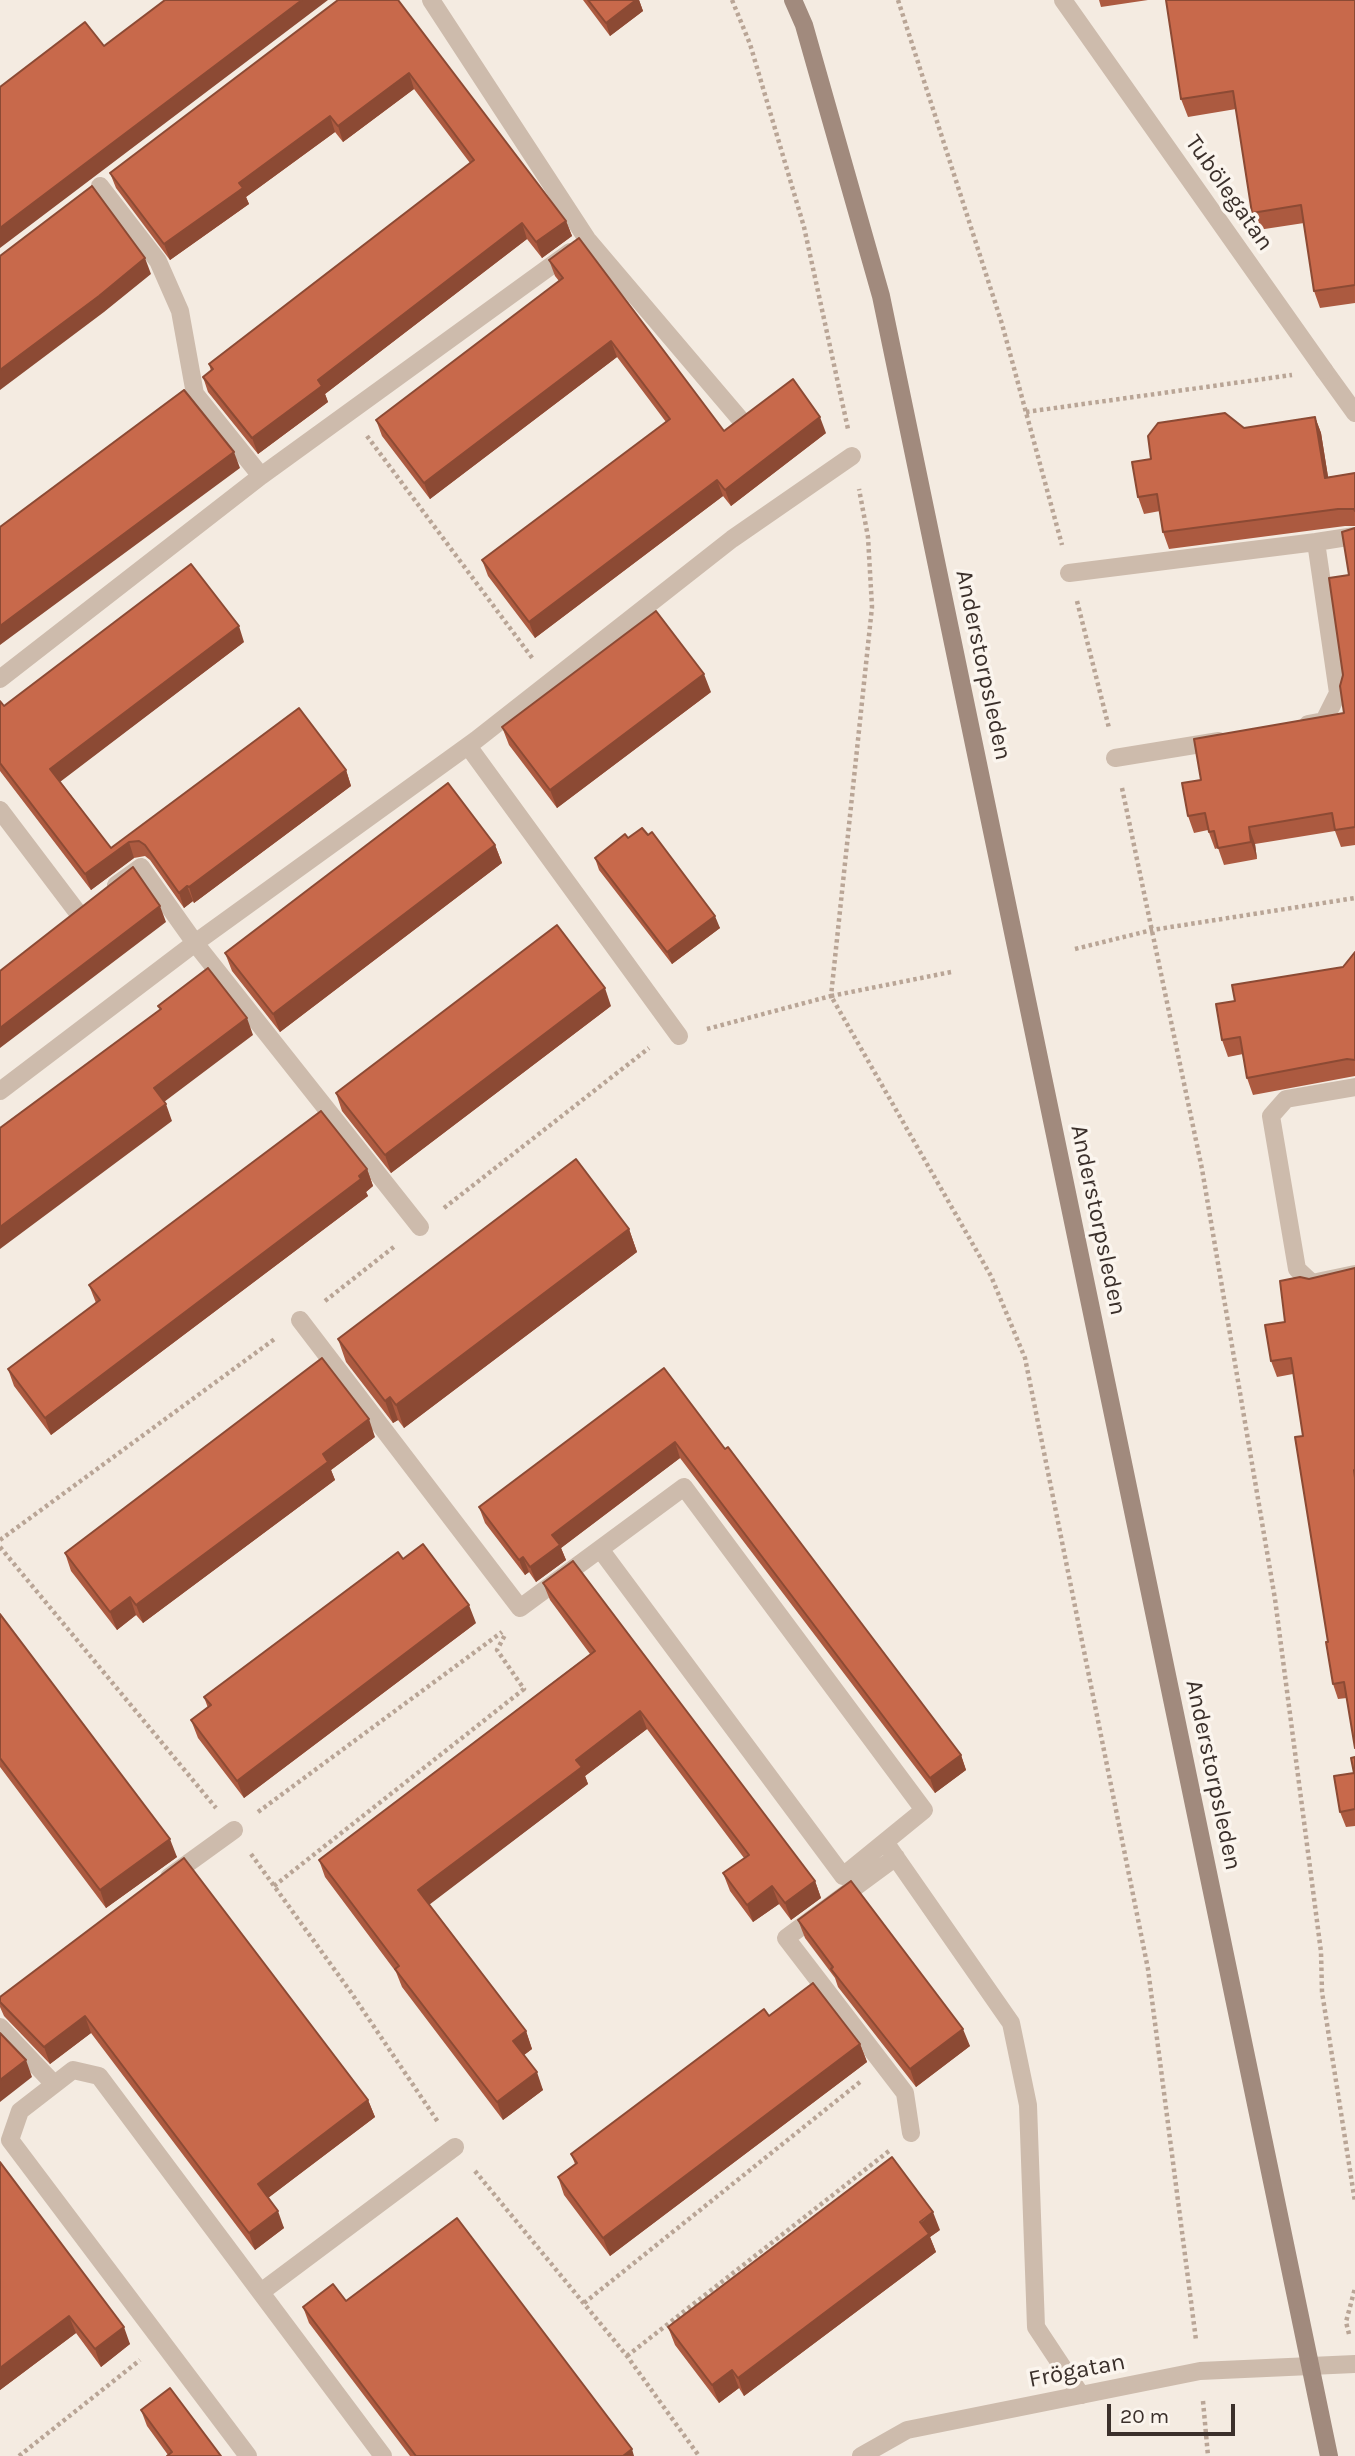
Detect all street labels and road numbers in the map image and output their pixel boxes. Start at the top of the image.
street label: Tubölegatan [1179,130,1279,256]
street label: Anderstorpsleden [949,567,1017,763]
street label: Anderstorpsleden [1064,1122,1132,1318]
street label: Anderstorpsleden [1179,1677,1247,1873]
street label: Frögatan [1026,2348,1128,2394]

